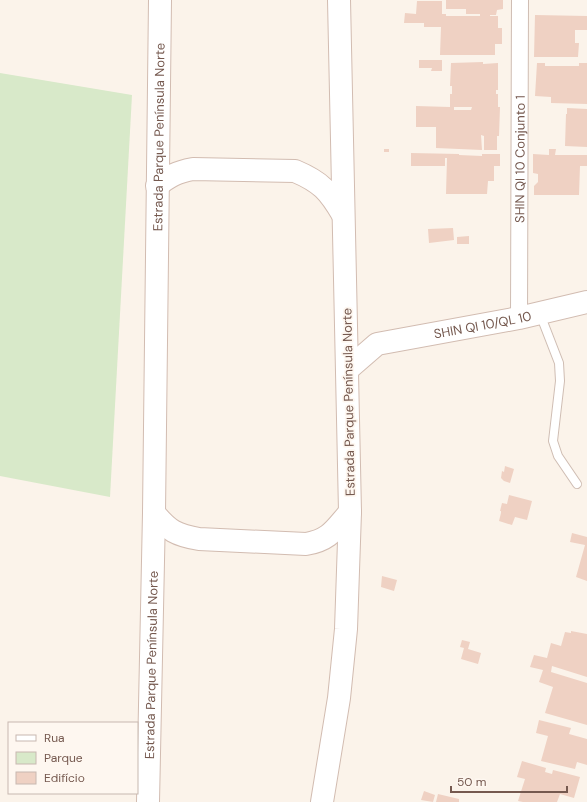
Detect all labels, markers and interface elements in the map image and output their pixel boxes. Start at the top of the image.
street label: Estrada Parque Península Norte [149,43,168,231]
street label: SHIN QI 10 Conjunto 1 [511,95,529,223]
street label: SHIN QI 10/QL 10 [432,307,533,342]
street label: Estrada Parque Península Norte [338,308,359,496]
street label: Estrada Parque Península Norte [141,571,162,759]
legend [8,722,138,794]
text: Rua [44,730,65,746]
text: Parque [44,750,83,766]
scale bar [451,768,567,794]
text: Edifício [44,770,85,786]
text: 50 m [457,774,486,790]

